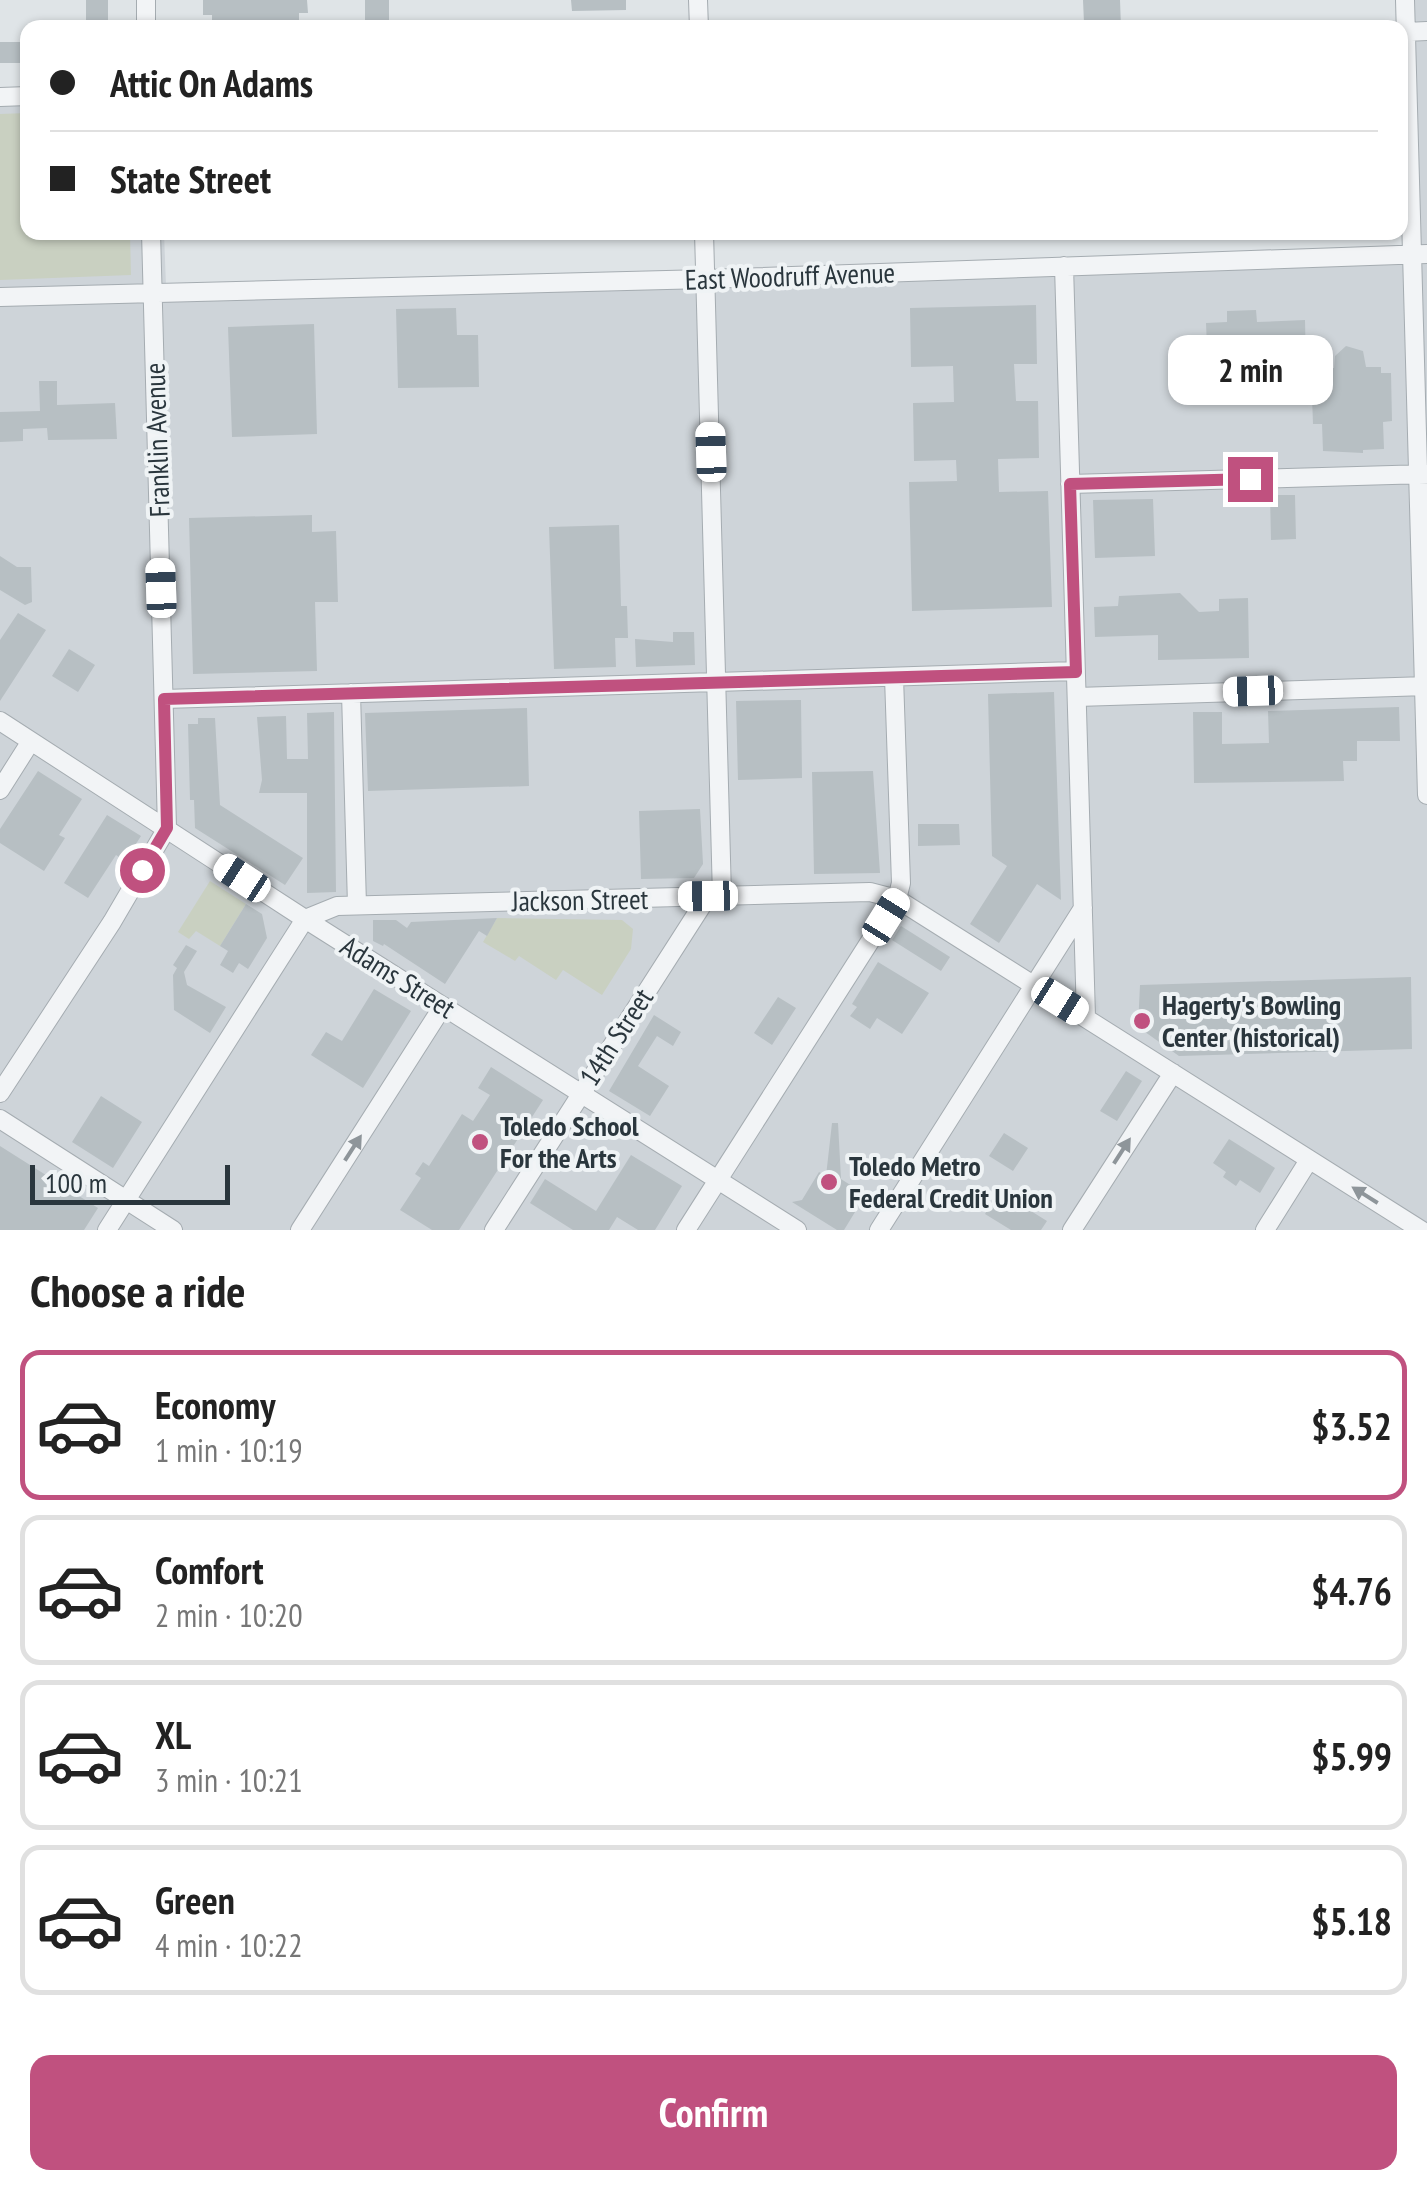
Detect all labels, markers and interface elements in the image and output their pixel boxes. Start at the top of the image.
text: Attic On Adams [110,58,313,107]
text: State Street [110,154,271,203]
street label: East Woodruff Avenue [684,253,896,298]
callout: 2 min [1168,334,1332,404]
text: 2 min [1218,349,1283,391]
street label: Franklin Avenue [135,362,178,518]
car [695,421,727,483]
route end [1228,457,1273,502]
car [145,557,177,619]
car [1222,675,1284,707]
route start [120,848,165,893]
car [209,849,275,907]
street label: Jackson Street [510,880,649,919]
car [678,880,738,912]
car [857,884,915,950]
street label: Adams Street [334,927,463,1026]
car [1027,972,1093,1030]
street label: 14th Street [570,981,661,1093]
place label: Hagerty's Bowling Center (historical) [1162,986,1341,1055]
marker: Hagerty's Bowling Center (historical) [1131,1010,1153,1032]
place label: Toledo School For the Arts [500,1107,639,1176]
marker: Toledo School For the Arts [469,1131,491,1153]
one-way arrow [343,1134,361,1162]
one-way arrow [1113,1138,1131,1165]
place label: Toledo Metro Federal Credit Union [849,1147,1053,1216]
scale bar [30,1160,230,1204]
text: 100 m [45,1164,107,1201]
marker: Toledo Metro Federal Credit Union [818,1171,840,1193]
one-way arrow [1351,1187,1379,1204]
text: Choose a ride [30,1261,245,1319]
icon: car [35,1380,125,1470]
text: Economy [155,1380,275,1429]
text: $3.52 [1311,1401,1392,1450]
text: 1 min · 10:19 [155,1429,303,1471]
icon: car [35,1545,125,1635]
text: Comfort [155,1545,264,1594]
text: $4.76 [1311,1566,1392,1615]
text: 2 min · 10:20 [155,1594,303,1636]
icon: car [35,1710,125,1800]
text: XL [155,1710,191,1759]
text: $5.99 [1311,1731,1392,1780]
text: 3 min · 10:21 [155,1759,303,1801]
icon: car [35,1875,125,1965]
text: Green [155,1875,235,1924]
text: $5.18 [1311,1896,1392,1945]
text: 4 min · 10:22 [155,1924,303,1966]
button: Confirm [30,2055,1397,2170]

